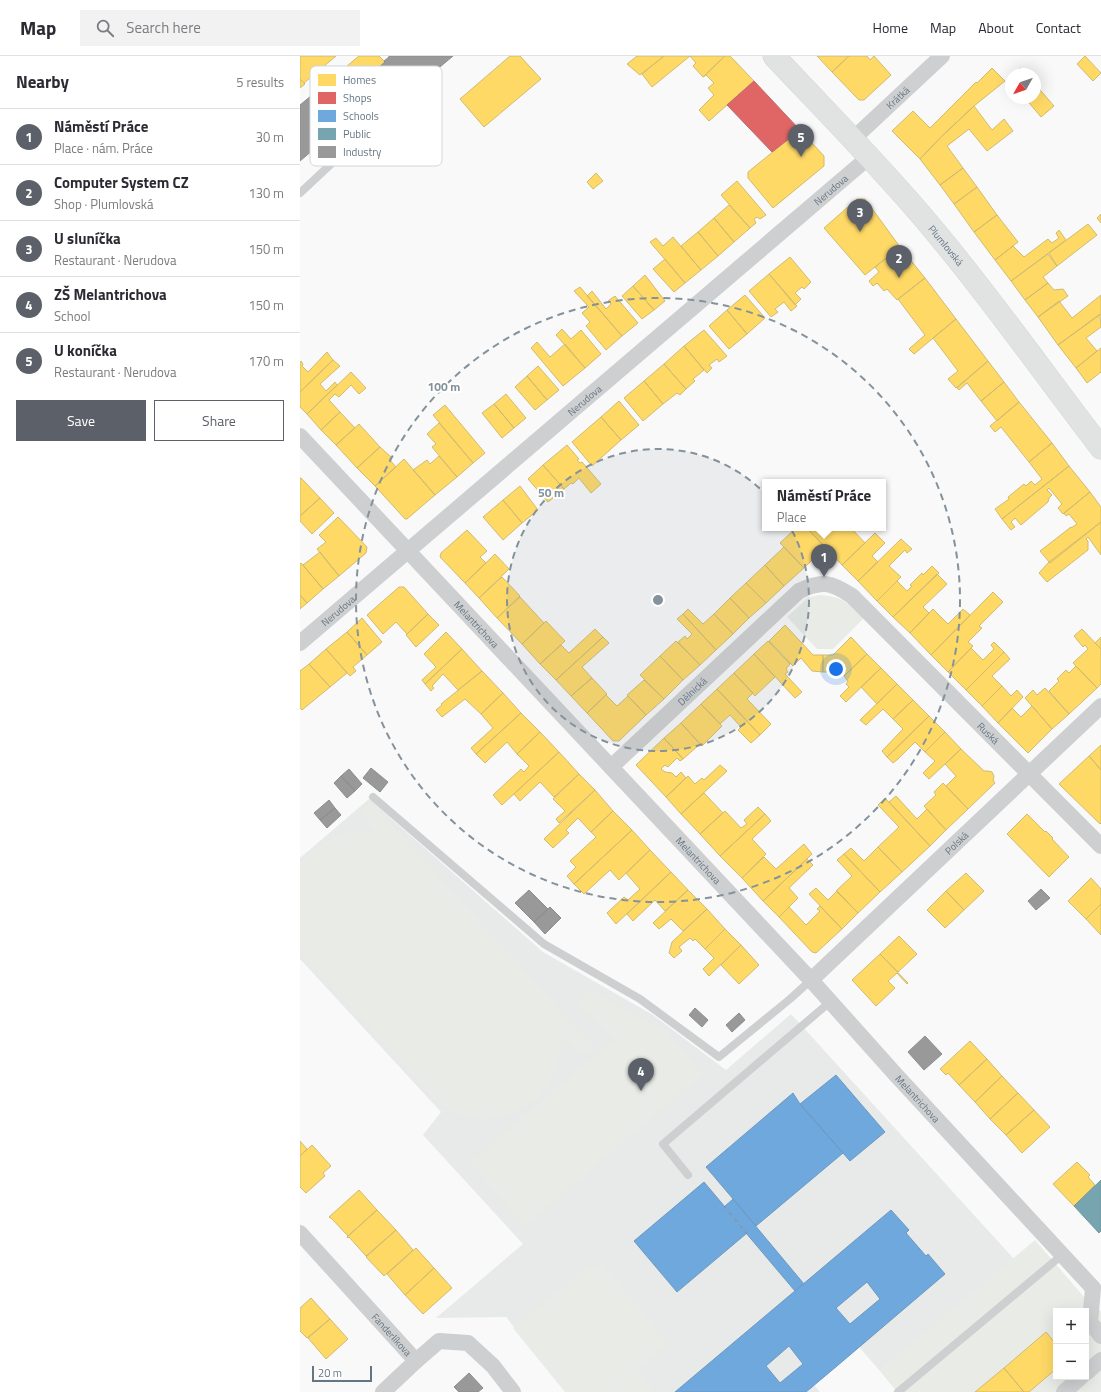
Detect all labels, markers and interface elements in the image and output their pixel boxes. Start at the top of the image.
search box [80,10,360,46]
text: Map [20,13,56,42]
text: Search here [126,16,201,39]
icon: search [94,17,116,39]
text: Home [873,17,908,38]
text: Map [930,17,956,38]
text: About [978,17,1014,38]
text: Contact [1036,17,1081,38]
legend [310,66,442,166]
north arrow [1005,68,1041,104]
text: Nearby [16,69,69,95]
text: 5 results [236,72,284,92]
text: Homes [343,72,376,88]
street label: Krátká [882,83,913,112]
text: Shops [343,90,372,106]
text: Schools [343,108,379,124]
text: Náměstí Práce [54,115,148,138]
pin: 5 [788,124,814,157]
text: Public [343,126,371,142]
text: 1 [25,127,33,147]
text: 30 m [256,127,284,147]
text: Place · nám. Práce [54,138,153,158]
text: Industry [343,144,382,160]
text: Computer System CZ [54,171,189,194]
street label: Nerudova [810,171,851,209]
text: 2 [25,183,33,203]
text: 130 m [248,183,284,203]
text: Shop · Plumlovská [54,194,153,214]
pin: 3 [847,199,873,232]
street label: Plumlovská [925,222,967,269]
text: U sluníčka [54,227,121,250]
text: 3 [25,239,33,259]
text: 150 m [248,239,284,259]
pin: 2 [886,245,912,278]
text: Restaurant · Nerudova [54,250,177,270]
text: ZŠ Melantrichova [54,283,167,306]
text: 4 [25,295,33,315]
text: 150 m [248,295,284,315]
text: School [54,306,90,326]
text: U koníčka [54,339,117,362]
text: 5 [25,351,33,371]
text: 170 m [248,351,284,371]
text: Restaurant · Nerudova [54,362,177,382]
text: 100 m [428,377,460,396]
street label: Nerudova [564,381,605,419]
button: Save [16,400,146,441]
button: Share [154,400,284,441]
popup [762,479,886,531]
text: 50 m [538,483,564,502]
text: Náměstí Práce [777,484,871,507]
text: Place [777,507,806,527]
pin: 1 [811,544,837,577]
street label: Nerudova [318,592,358,629]
centre of rings [651,593,665,607]
street label: Melantrichova [451,597,503,651]
your location [826,659,846,679]
street label: Dělnická [674,674,710,709]
street label: Ruská [974,719,1003,748]
street label: Polská [941,828,972,858]
street label: Melantrichova [672,833,724,887]
pin: 4 [628,1058,654,1091]
street label: Melantrichova [892,1072,944,1126]
map controls [1053,1308,1089,1380]
button: + [1053,1308,1089,1344]
street label: Fanderlíkova [369,1310,415,1359]
button: − [1053,1344,1089,1380]
scale bar [312,1364,372,1383]
text: 20 m [318,1365,342,1381]

